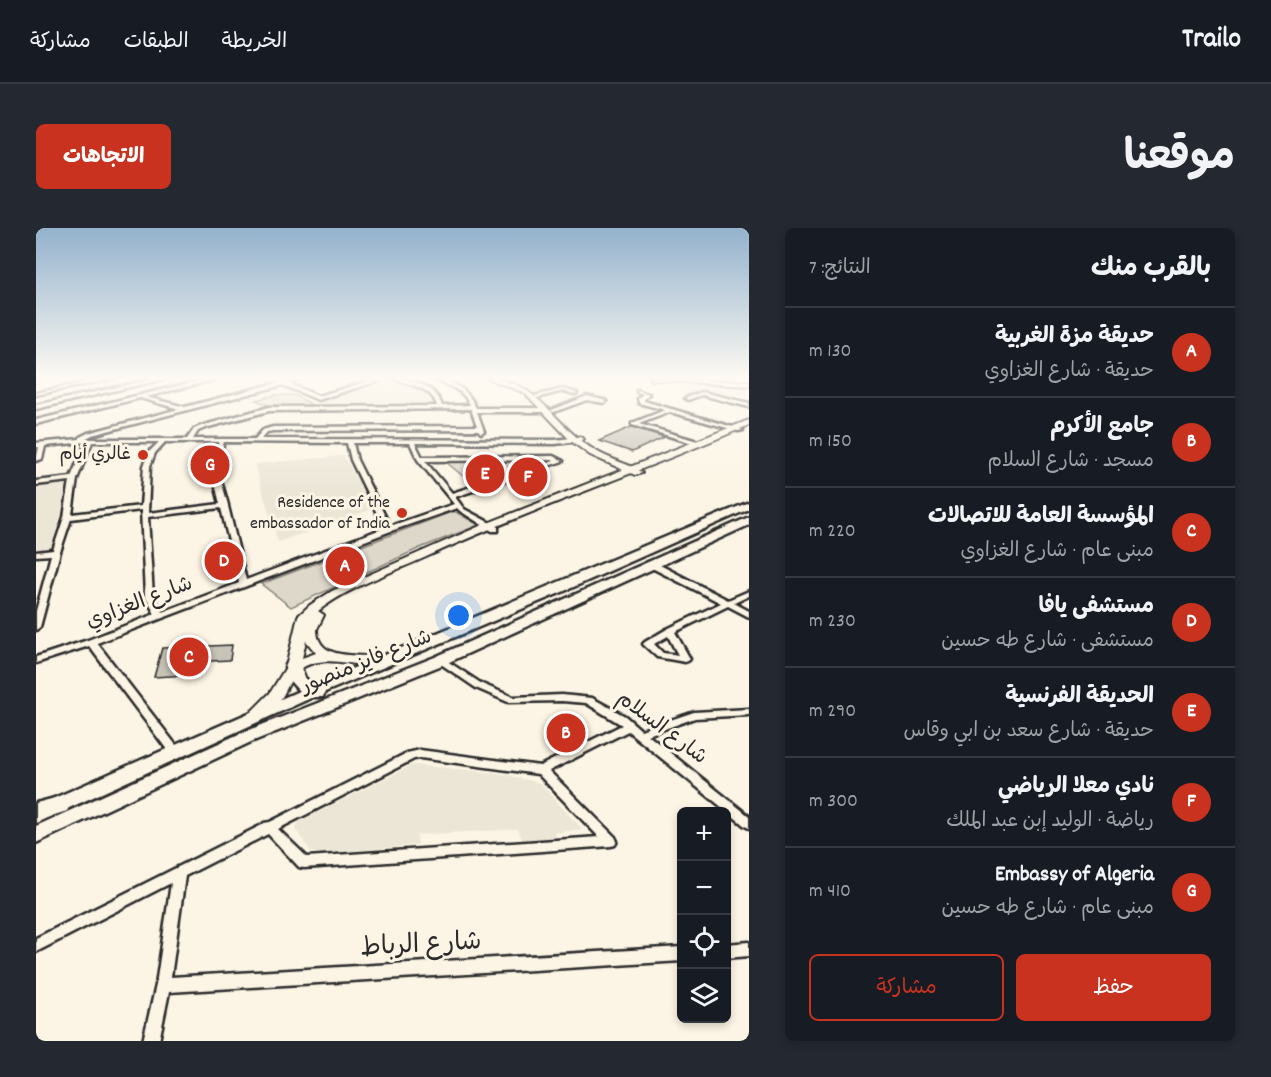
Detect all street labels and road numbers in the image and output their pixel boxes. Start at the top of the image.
street label: شارع الغزاوي [82,570,198,638]
street label: شارع فايز منصور [295,623,437,704]
street label: شارع السلام [609,685,713,773]
street label: شارع الرباط [360,924,482,968]

